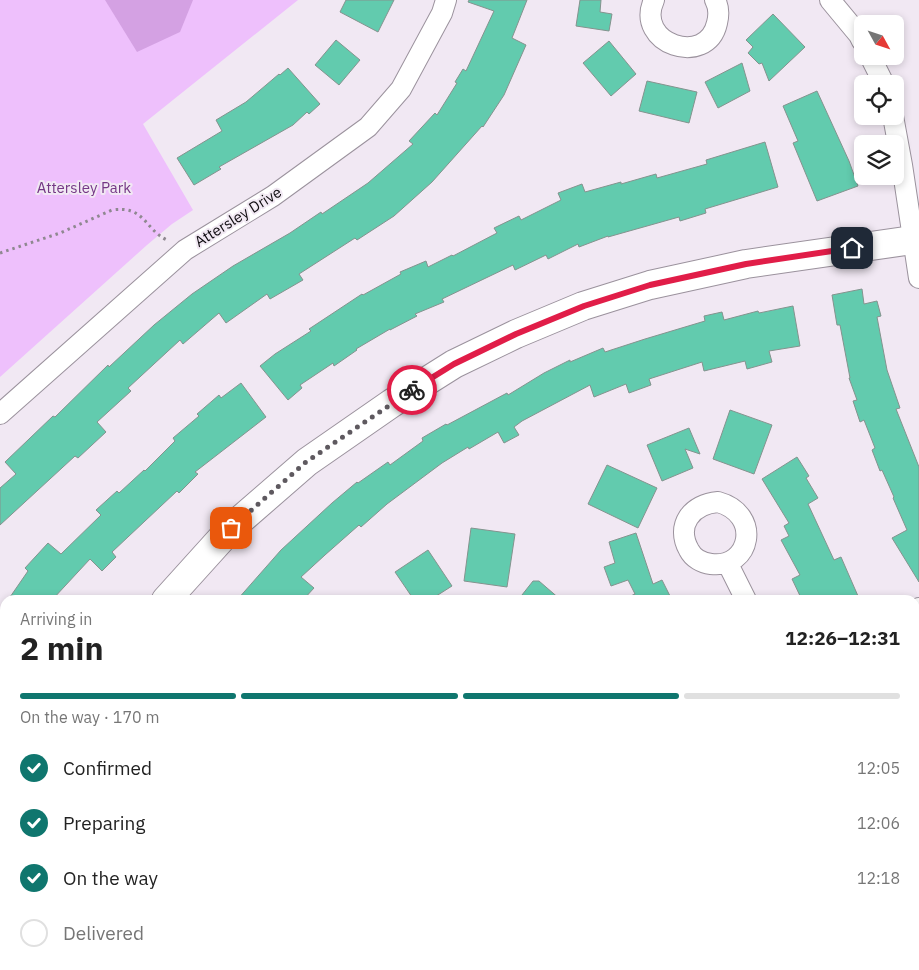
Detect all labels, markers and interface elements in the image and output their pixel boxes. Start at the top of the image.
north arrow [854,15,904,65]
map controls [854,15,904,185]
button: locate [854,75,904,125]
button: layers [854,135,904,185]
park label: Attersley Park [37,178,131,197]
street label: Attersley Drive [191,182,285,251]
pin [831,227,873,269]
icon: home [838,234,866,262]
courier [387,365,437,415]
icon: bike [398,376,426,404]
pin [210,507,252,549]
icon: bag [217,514,245,542]
text: Arriving in [20,609,92,629]
text: 12:26–12:31 [785,626,900,650]
text: 2 min [20,627,104,669]
text: On the way · 170 m [20,707,159,727]
icon: check [20,754,48,782]
text: Confirmed [63,756,152,780]
text: 12:05 [857,758,900,778]
icon: check [20,809,48,837]
text: Preparing [63,811,145,835]
text: 12:06 [857,813,900,833]
icon: check [20,864,48,892]
text: On the way [63,866,158,890]
text: 12:18 [857,868,900,888]
text: Delivered [63,921,144,945]

